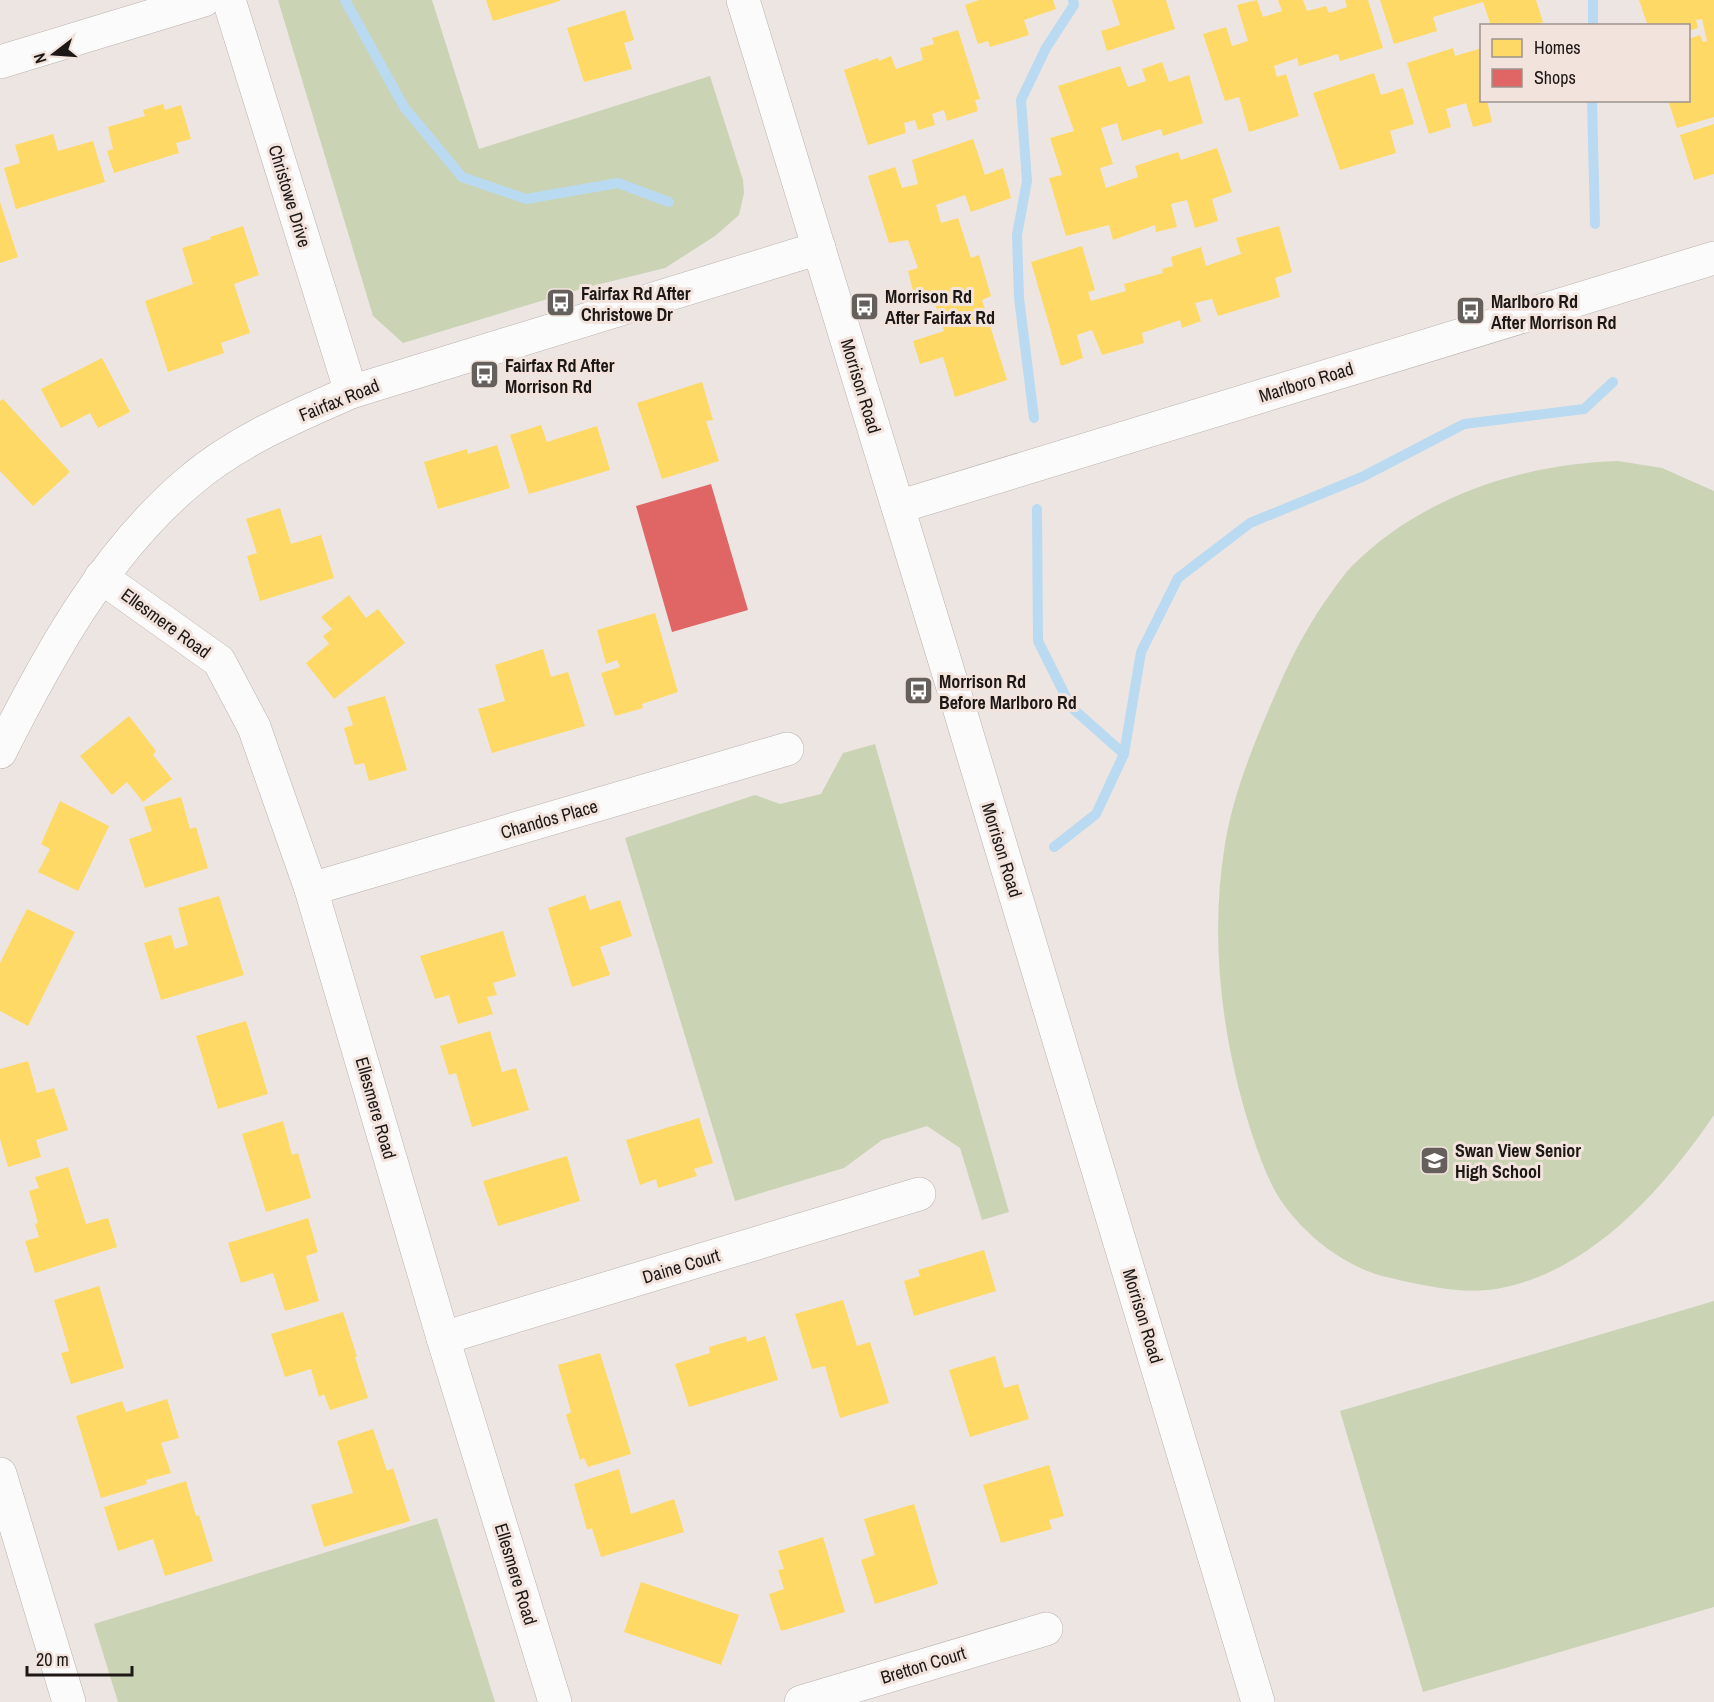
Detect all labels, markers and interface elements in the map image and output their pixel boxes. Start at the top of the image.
north arrow [24,24,84,84]
legend [1480,24,1690,102]
text: Homes [1534,35,1581,60]
text: N [28,51,52,66]
text: Shops [1534,65,1576,90]
street label: Christowe Drive [263,142,317,250]
place label: Fairfax Rd After Christowe Dr [581,281,691,327]
place label: Morrison Rd After Fairfax Rd [885,284,995,330]
bus stop icon: Fairfax Rd After Christowe Dr [544,287,576,319]
place label: Marlboro Rd After Morrison Rd [1491,289,1616,335]
bus stop icon: Morrison Rd After Fairfax Rd [848,290,880,322]
bus stop icon: Marlboro Rd After Morrison Rd [1454,295,1486,327]
street label: Morrison Road [835,336,887,436]
place label: Fairfax Rd After Morrison Rd [505,353,615,399]
street label: Marlboro Road [1256,356,1356,408]
bus stop icon: Fairfax Rd After Morrison Rd [468,359,500,391]
street label: Fairfax Road [295,373,383,427]
street label: Ellesmere Road [116,582,216,664]
place label: Morrison Rd Before Marlboro Rd [939,669,1077,715]
bus stop icon: Morrison Rd Before Marlboro Rd [902,675,934,707]
street label: Chandos Place [497,793,601,845]
street label: Morrison Road [976,800,1028,900]
street label: Ellesmere Road [350,1054,402,1162]
place label: Swan View Senior High School [1455,1138,1581,1184]
school or university icon: Swan View Senior High School [1418,1144,1450,1176]
street label: Daine Court [639,1242,723,1290]
street label: Morrison Road [1117,1266,1169,1366]
street label: Ellesmere Road [489,1520,543,1628]
scale bar [27,1639,132,1677]
street label: Bretton Court [877,1640,969,1690]
text: 20 m [36,1647,69,1672]

